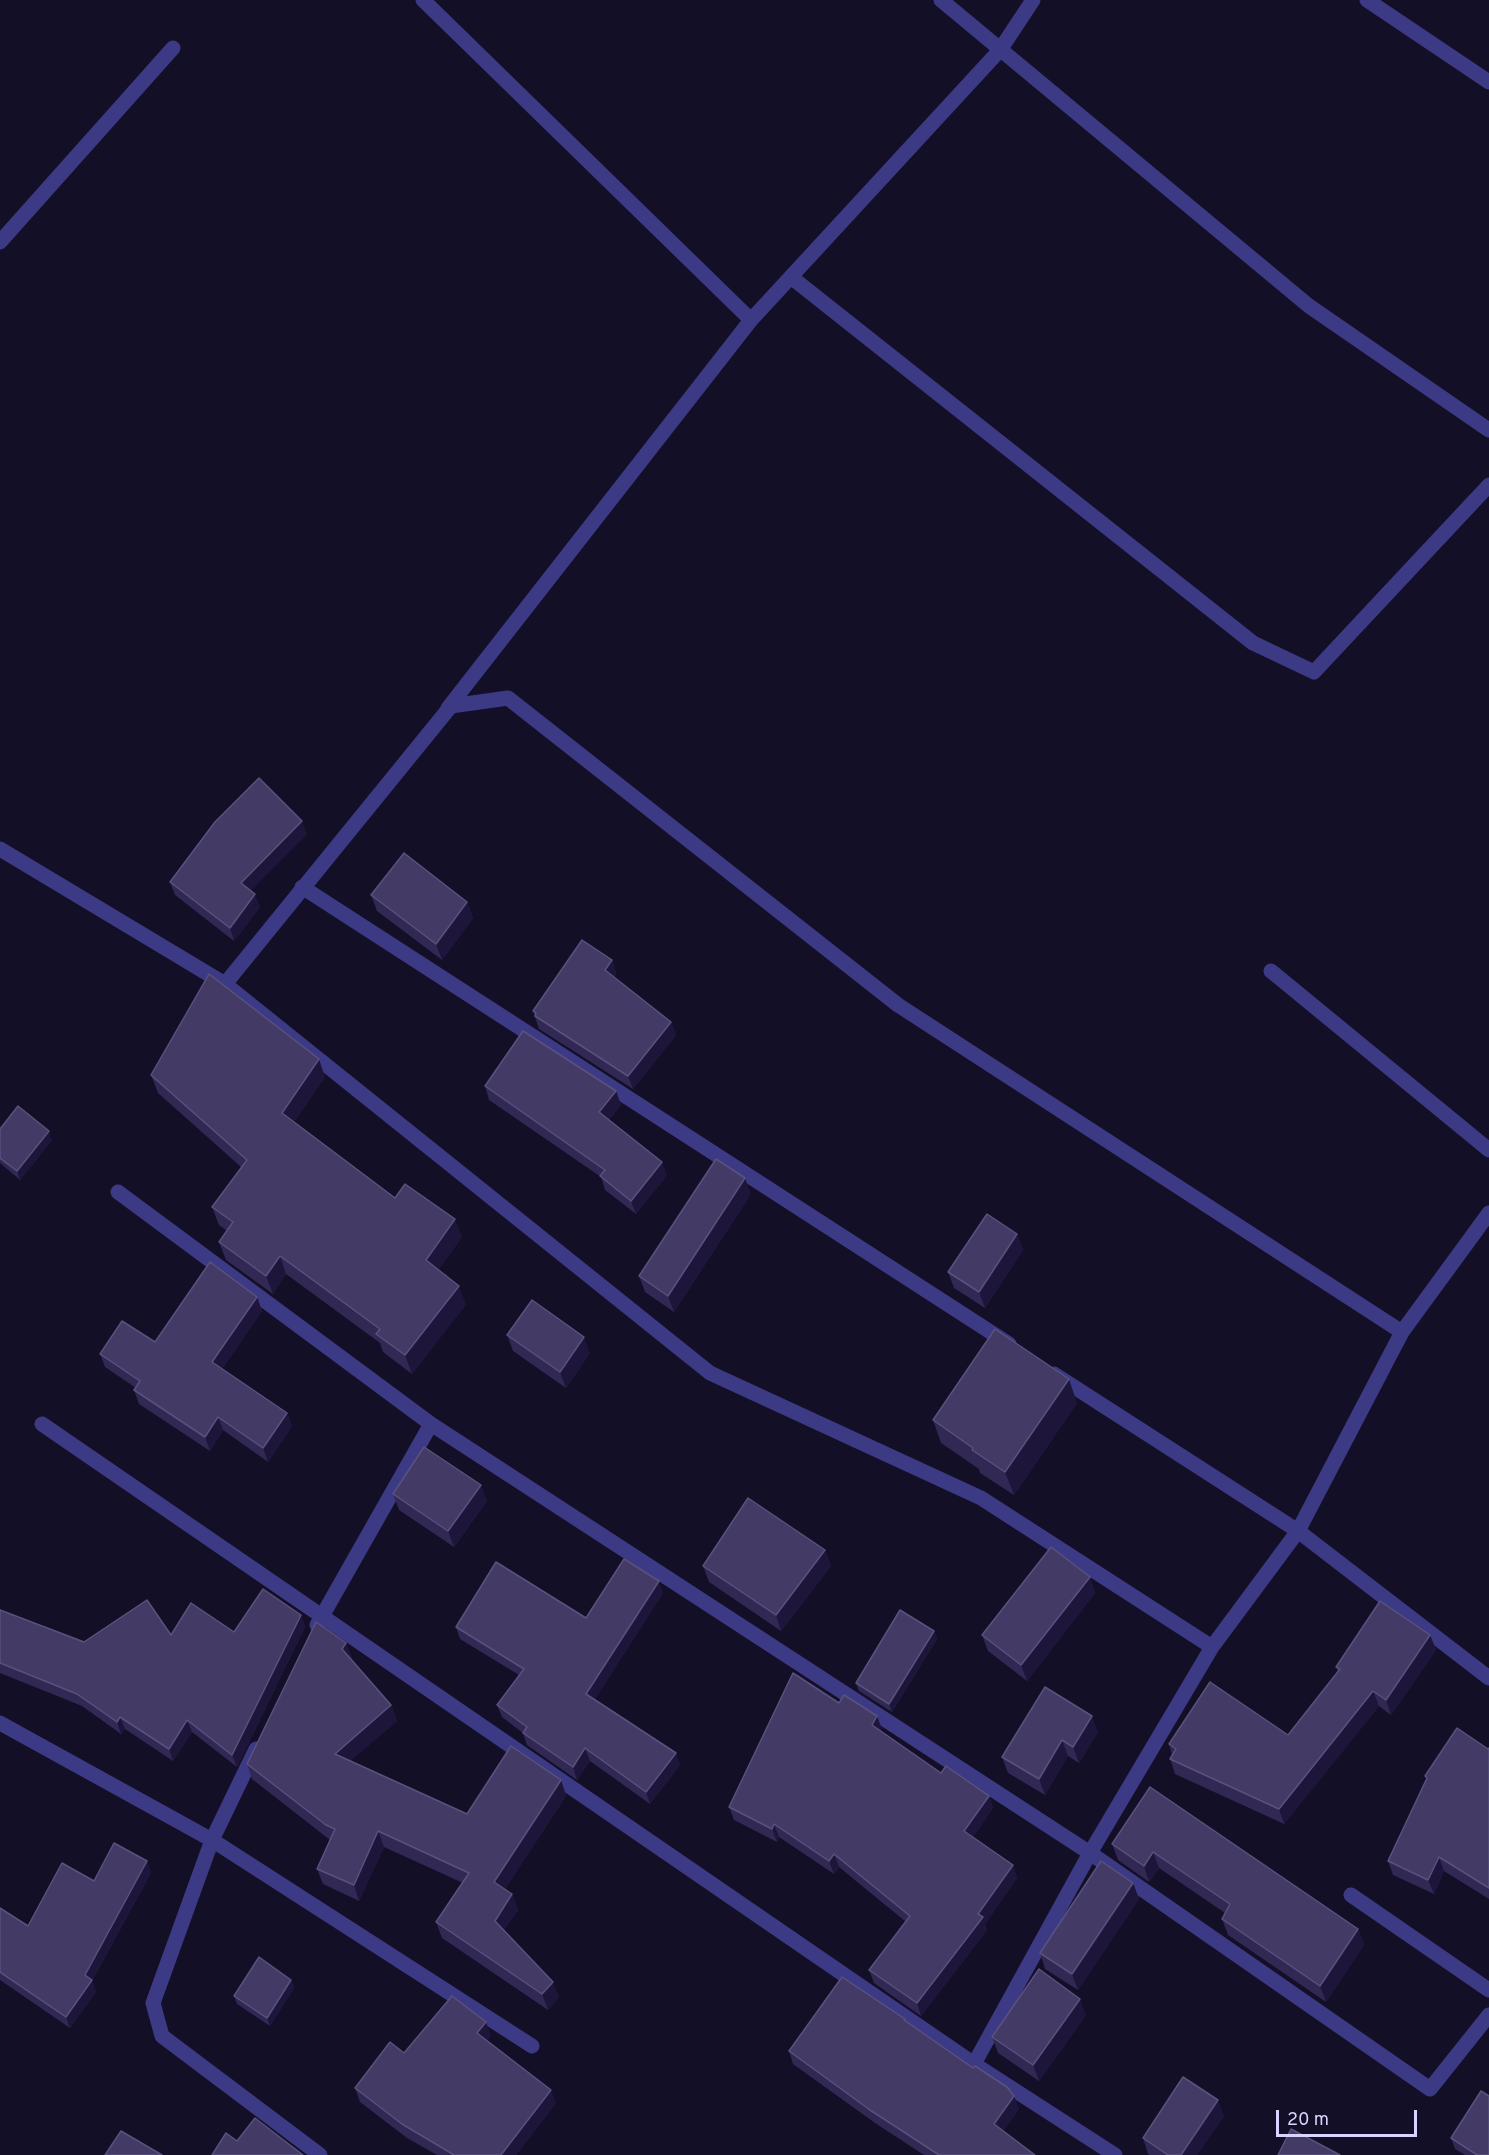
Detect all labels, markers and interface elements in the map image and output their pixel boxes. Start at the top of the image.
scale bar [1279,2098,1420,2136]
text: 20 m [1287,2109,1329,2132]

